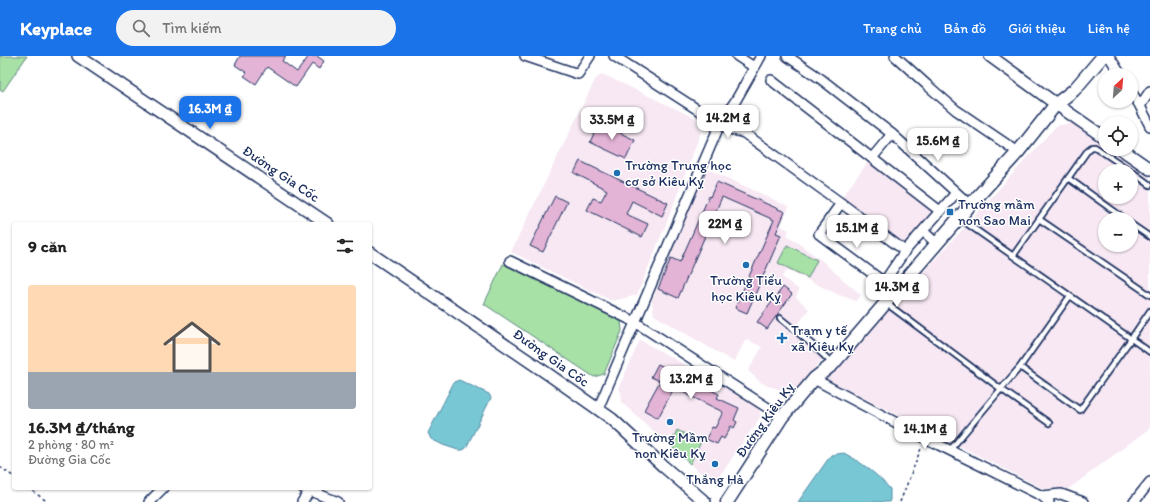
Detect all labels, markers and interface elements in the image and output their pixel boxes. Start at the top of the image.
search box [116,10,396,46]
text: Keyplace [20,17,92,40]
icon: search [130,17,152,39]
text: Tìm kiếm [162,19,222,37]
text: Trang chủ [863,20,922,37]
text: Bản đồ [944,20,986,37]
text: Giới thiệu [1008,20,1066,37]
text: Liên hệ [1088,20,1130,37]
north arrow [1098,68,1138,108]
map controls [1098,68,1138,252]
pin: 16.3M ₫ [173,96,247,130]
text: 16.3M ₫ [188,101,232,116]
pin: 14.2M ₫ [691,105,765,139]
pin: 33.5M ₫ [575,107,649,141]
text: 14.2M ₫ [706,110,750,125]
text: 33.5M ₫ [590,112,634,127]
button: locate [1098,116,1138,156]
pin: 15.6M ₫ [901,128,975,162]
text: 15.6M ₫ [916,133,960,148]
street label: Đường Gia Cốc [239,142,323,206]
place label: Trường Trung học cơ sở Kiêu Kỵ [625,157,732,190]
button: + [1098,164,1138,204]
marker: Trường Trung học cơ sở Kiêu Kỵ [612,168,622,178]
place label: Trường mầm non Sao Mai [958,196,1035,229]
marker: Trường mầm non Sao Mai [945,207,955,217]
pin: 22M ₫ [697,211,753,245]
button: − [1098,212,1138,252]
pin: 15.1M ₫ [820,215,894,249]
text: 22M ₫ [708,216,742,231]
text: 15.1M ₫ [836,220,878,235]
icon: filters [334,235,356,257]
text: 9 căn [28,236,67,256]
marker: Trường Tiểu học Kiêu Kỵ [741,260,751,270]
place label: Trường Tiểu học Kiêu Kỵ [710,272,782,305]
pin: 14.3M ₫ [860,274,934,308]
text: 14.3M ₫ [875,279,919,294]
icon: home [156,311,228,383]
place label: Trạm y tế xã Kiêu Kỵ [791,322,854,355]
street label: Đường Gia Cốc [510,325,593,391]
marker: Trạm y tế xã Kiêu Kỵ [776,332,788,344]
pin: 13.2M ₫ [654,366,728,400]
text: 13.2M ₫ [669,371,713,386]
street label: Đường Kiêu Kỵ [732,379,798,461]
pin: 14.1M ₫ [888,416,962,450]
text: 16.3M ₫/tháng [28,417,135,437]
marker: Trường Mầm non Kiêu Kỵ [665,417,675,427]
text: 14.1M ₫ [903,421,947,436]
place label: Trường Mầm non Kiêu Kỵ [632,429,708,462]
text: 2 phòng · 80 m² [28,437,114,452]
text: Đường Gia Cốc [28,452,111,467]
marker: Thắng Hà [710,459,720,469]
place label: Thắng Hà [686,471,745,488]

